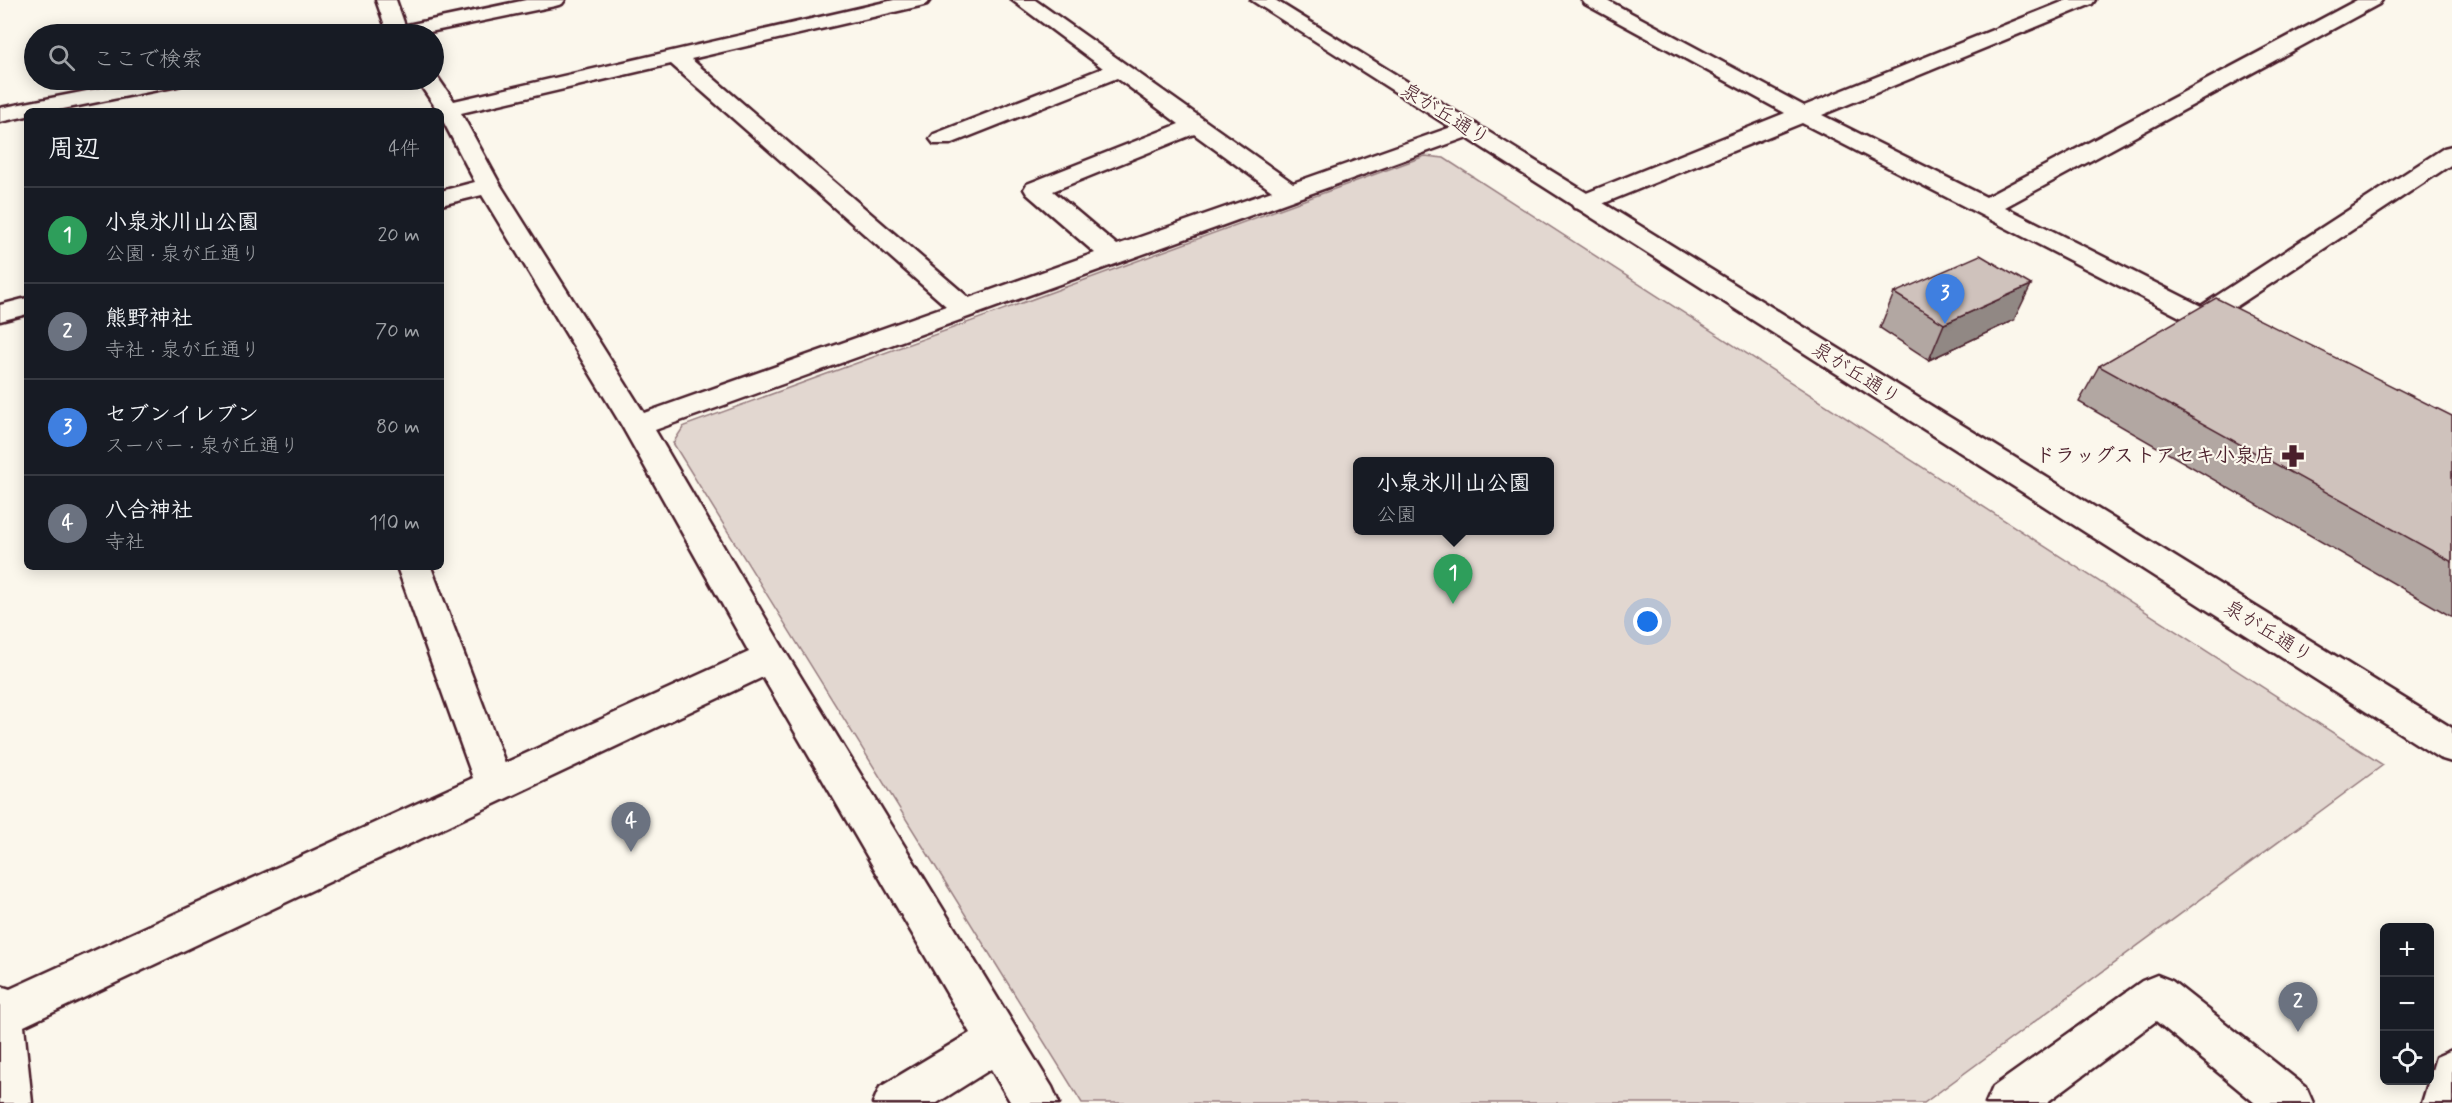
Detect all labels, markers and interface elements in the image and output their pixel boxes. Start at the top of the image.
search box [24,24,444,90]
icon: search [45,41,78,74]
text: ここで検索 [93,46,203,74]
street label: 泉が丘通り [1395,77,1495,153]
text: 周辺 [48,133,100,167]
text: 4件 [388,136,420,163]
text: 小泉氷川山公園 [105,209,259,237]
text: 1 [63,222,72,249]
text: 20 m [377,222,420,249]
text: 公園 · 泉が丘通り [105,241,260,268]
pin: 3 [1926,274,1964,324]
text: 熊野神社 [105,305,193,333]
text: 2 [63,318,72,345]
text: 70 m [375,318,420,345]
street label: 泉が丘通り [1806,336,1906,412]
text: 寺社 · 泉が丘通り [105,337,260,364]
text: セブンイレブン [105,401,259,429]
text: 3 [63,414,72,441]
text: 80 m [376,414,420,441]
text: スーパー · 泉が丘通り [105,433,300,460]
place label: ドラッグストアセキ小泉店 [2035,443,2275,470]
pharmacy icon: ドラッグストアセキ小泉店 [2280,443,2306,469]
popup [1353,457,1554,535]
text: 小泉氷川山公園 [1376,470,1531,498]
text: 八合神社 [105,497,193,525]
text: 公園 [1376,502,1416,529]
text: 4 [62,510,73,537]
text: 110 m [369,510,420,537]
text: 寺社 [105,529,145,556]
pin: 1 [1434,554,1472,604]
street label: 泉が丘通り [2218,594,2318,670]
your location [1633,607,1662,636]
pin: 4 [612,802,650,852]
map controls [2380,923,2434,1085]
button: + [2380,923,2434,977]
button: − [2380,977,2434,1031]
pin: 2 [2278,982,2318,1032]
button: locate [2380,1031,2434,1085]

